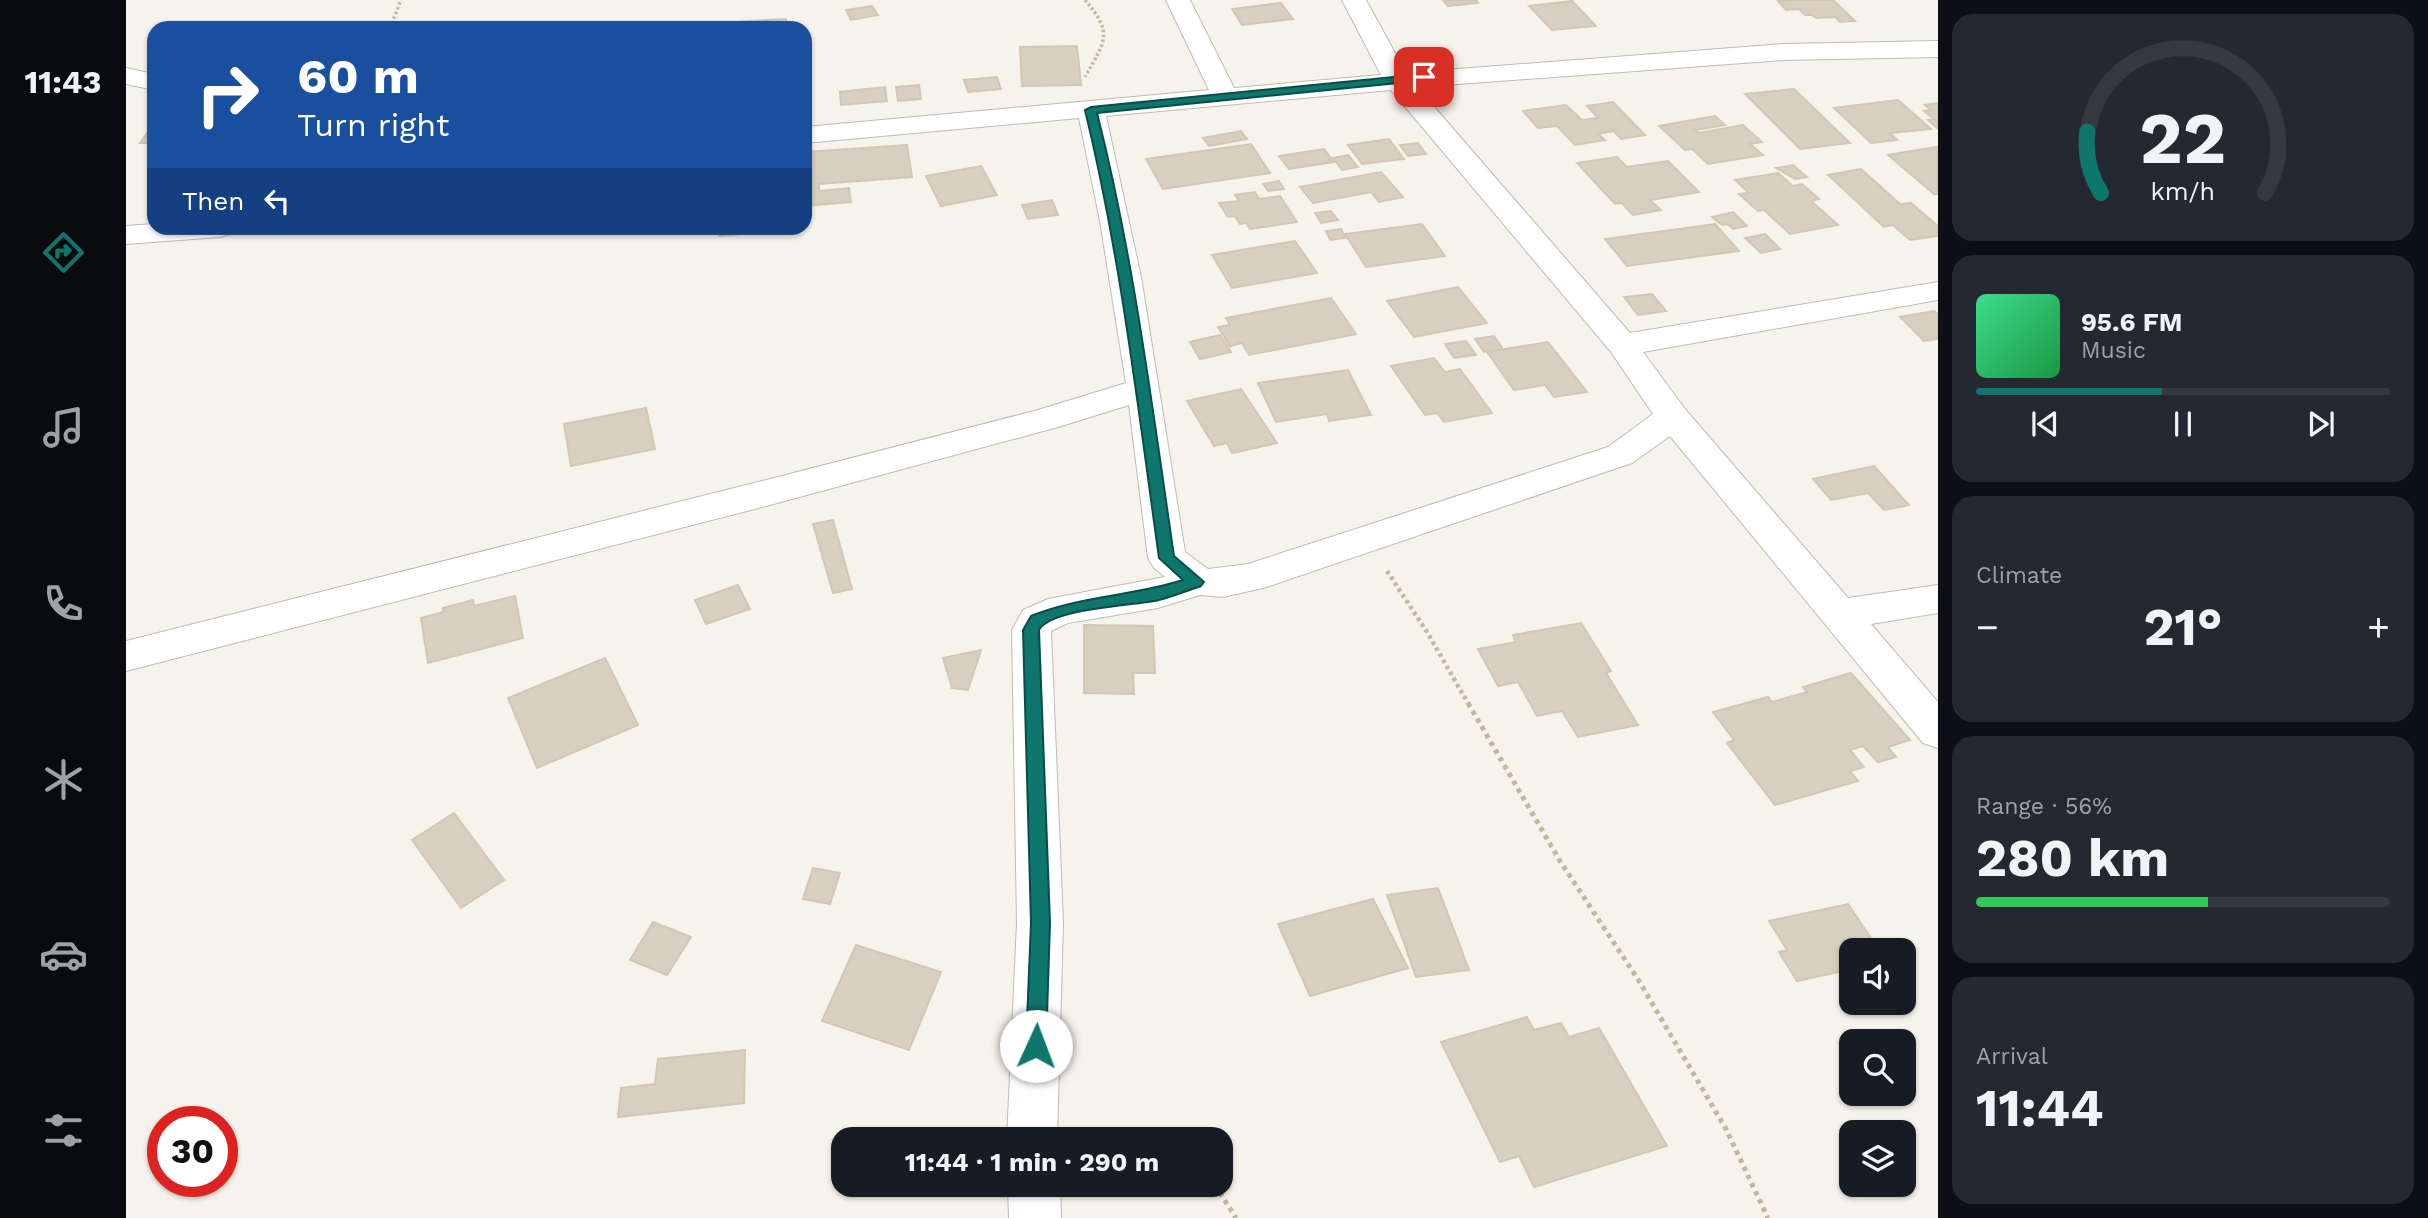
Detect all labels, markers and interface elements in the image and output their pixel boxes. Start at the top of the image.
text: 60 m [297,47,419,105]
pin [1394,47,1454,107]
icon: right [182,49,273,140]
icon: arrive [1405,58,1443,96]
text: 11:43 [25,63,101,101]
text: 22 [2140,96,2226,182]
text: Turn right [297,106,449,144]
text: km/h [2151,177,2215,206]
icon: left [258,182,296,220]
text: Then [182,186,244,216]
icon: directions [39,228,88,277]
text: 95.6 FM [2081,307,2182,337]
text: Music [2081,337,2146,364]
icon: music [39,403,88,452]
icon: previous [2026,405,2064,443]
icon: pause [2164,405,2202,443]
icon: next [2302,405,2340,443]
text: Climate [1976,562,2062,589]
icon: phone [39,579,88,628]
text: 21° [2143,597,2223,658]
text: − [1976,605,1999,649]
text: + [2367,605,2390,649]
icon: climate [39,755,88,804]
text: Range · 56% [1976,793,2112,820]
text: 280 km [1976,828,2169,889]
icon: car [39,930,88,979]
map controls [1839,938,1916,1197]
button: sound [1839,938,1916,1015]
position arrow [999,1009,1073,1083]
button: search [1839,1029,1916,1106]
text: Arrival [1976,1043,2048,1070]
text: 11:44 [1976,1078,2104,1139]
icon: filters [39,1106,88,1155]
speed limit sign: 30 [147,1106,238,1197]
button: layers [1839,1120,1916,1197]
text: 11:44 · 1 min · 290 m [905,1147,1159,1177]

